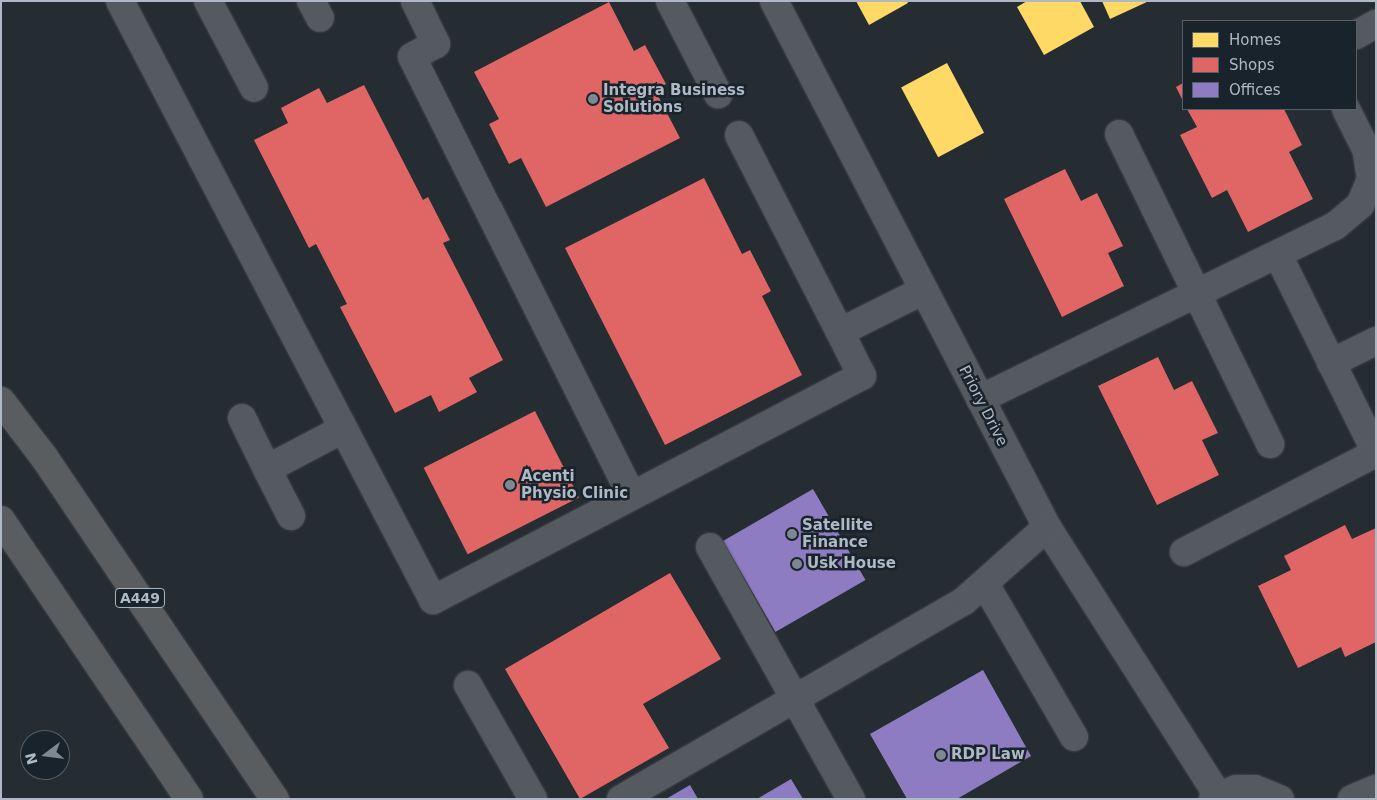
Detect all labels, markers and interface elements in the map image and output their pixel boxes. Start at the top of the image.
legend [1182,20,1357,110]
text: Homes [1229,31,1281,49]
text: Shops [1229,56,1275,74]
place label: Integra Business Solutions [603,81,745,116]
text: Offices [1229,81,1281,99]
marker: Integra Business Solutions [587,93,599,105]
street label: Priory Drive [955,363,1011,449]
place label: Acenti Physio Clinic [521,467,628,502]
marker: Acenti Physio Clinic [503,478,517,492]
place label: Satellite Finance [802,516,873,551]
marker: Satellite Finance [786,528,798,540]
place label: Usk House [807,555,896,573]
marker: Usk House [791,558,803,570]
road number: A449 [114,586,166,610]
north arrow [20,730,70,780]
place label: RDP Law [951,746,1025,764]
marker: RDP Law [935,749,947,761]
text: N [22,751,41,766]

